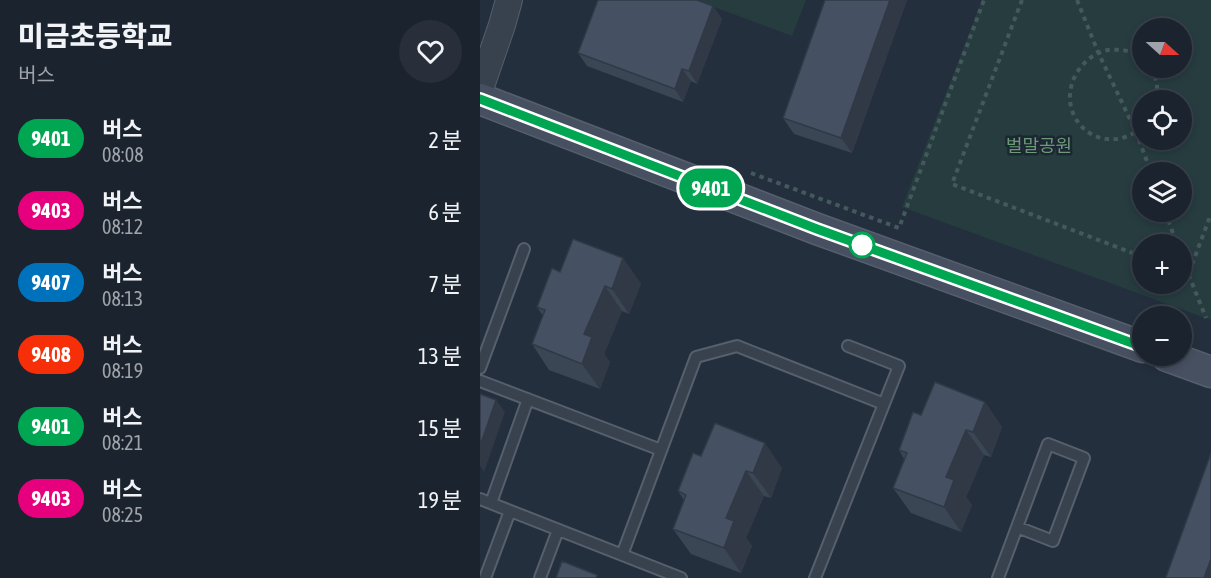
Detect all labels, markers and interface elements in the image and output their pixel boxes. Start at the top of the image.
north arrow [1132,18,1192,78]
map controls [1132,18,1192,366]
text: 미금초등학교 [18,20,173,52]
button: heart [399,20,462,83]
text: 버스 [18,63,55,86]
button: locate [1132,90,1192,150]
text: 버스 [102,116,142,142]
text: 9401 [31,126,71,150]
text: 2 분 [428,127,462,153]
park label: 벌말공원 [1006,135,1072,156]
text: 08:08 [102,143,144,166]
button: layers [1132,162,1192,222]
line badge: 9401 [669,168,753,207]
text: 9401 [691,176,731,200]
text: 버스 [102,188,142,214]
text: 9403 [31,198,71,222]
text: 6 분 [428,199,462,225]
text: 08:12 [102,215,143,238]
unlabelled marker [849,232,875,258]
button: + [1132,234,1192,294]
text: 버스 [102,260,142,286]
text: 9407 [31,270,71,294]
text: 7 분 [428,271,462,297]
text: 08:13 [102,287,143,310]
button: − [1132,306,1192,366]
text: 버스 [102,332,142,358]
text: 9408 [31,342,71,366]
text: 13 분 [418,343,462,369]
text: 08:19 [102,359,143,382]
text: 버스 [102,404,142,430]
text: 9401 [31,414,71,438]
text: 15 분 [418,415,462,441]
text: 08:21 [102,431,143,454]
text: 버스 [102,476,142,502]
text: 9403 [31,486,71,510]
text: 19 분 [418,487,462,513]
text: 08:25 [102,503,143,526]

